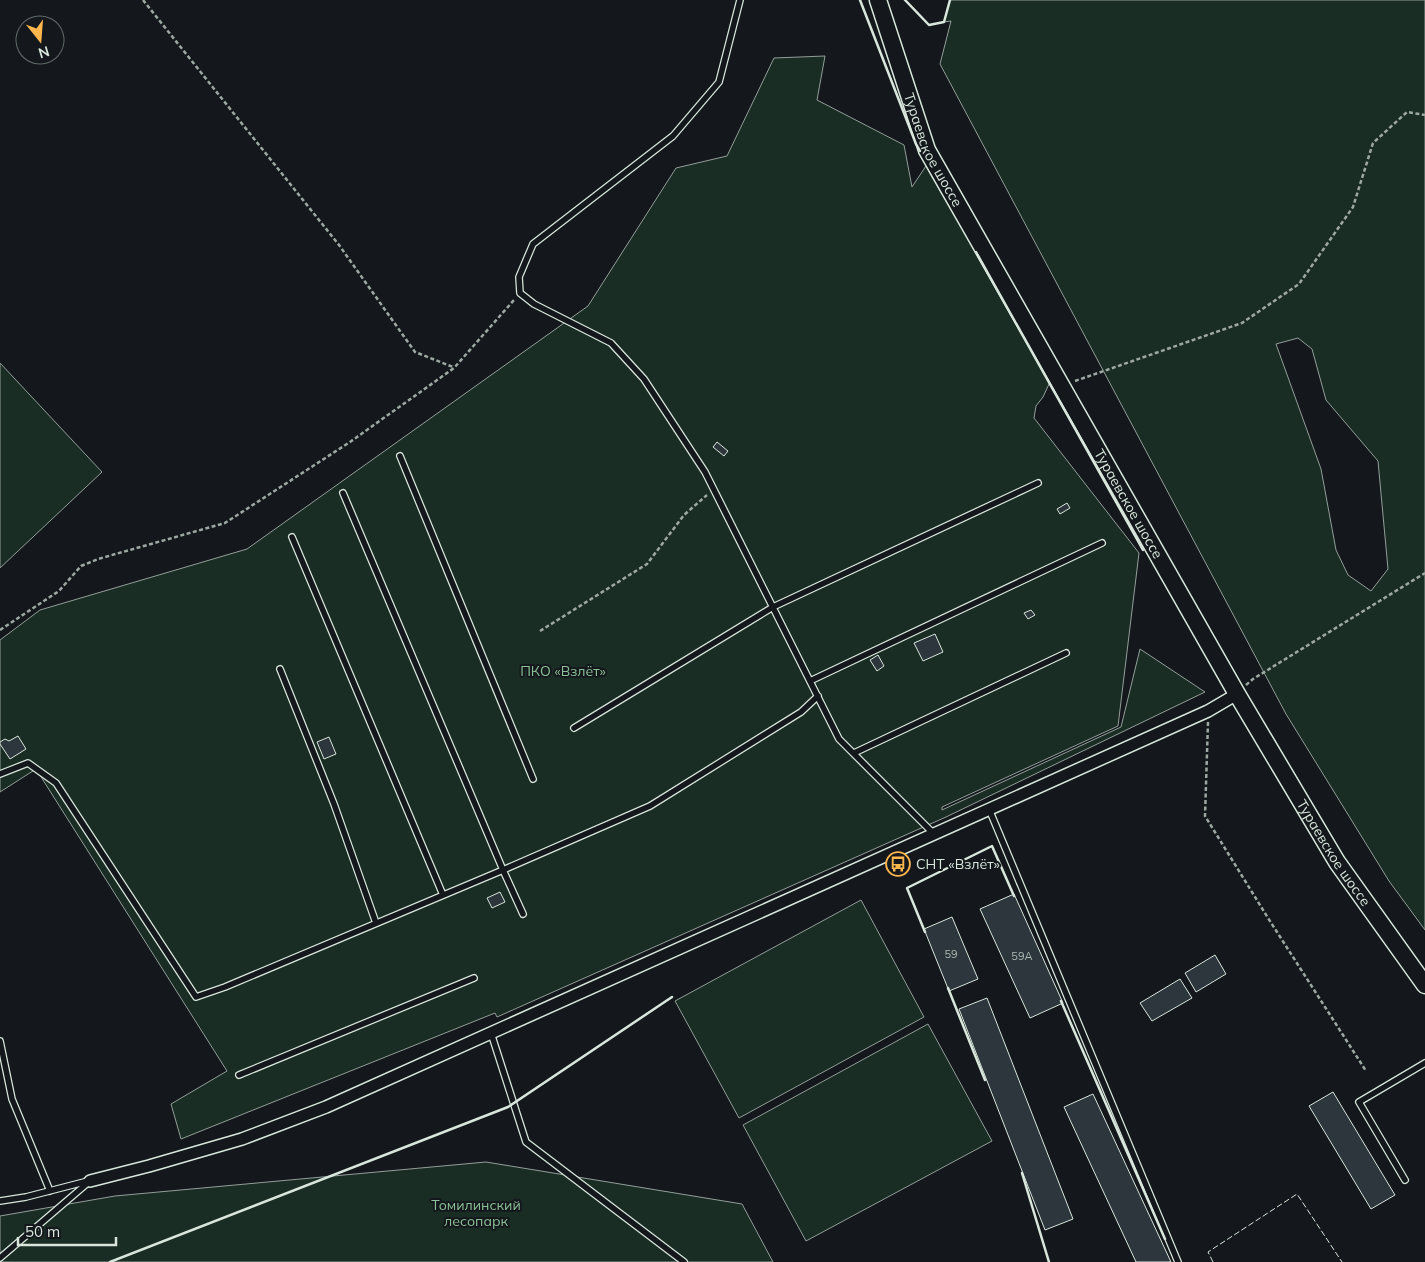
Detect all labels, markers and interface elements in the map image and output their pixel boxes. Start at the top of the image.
north arrow [15,15,65,65]
text: N [36,42,51,63]
street label: Тураевское шоссе [900,91,967,210]
street label: Тураевское шоссе [1090,446,1167,562]
park label: ПКО «Взлёт» [520,662,606,680]
street label: Тураевское шоссе [1293,796,1375,910]
bus stop icon: СНТ «Взлёт» [885,851,911,877]
place label: СНТ «Взлёт» [916,855,1000,873]
house number: 59 [944,947,958,961]
house number: 59А [1011,949,1033,963]
park label: Томилинский лесопарк [431,1196,521,1230]
scale bar [18,1214,115,1246]
text: 50 m [25,1222,60,1241]

